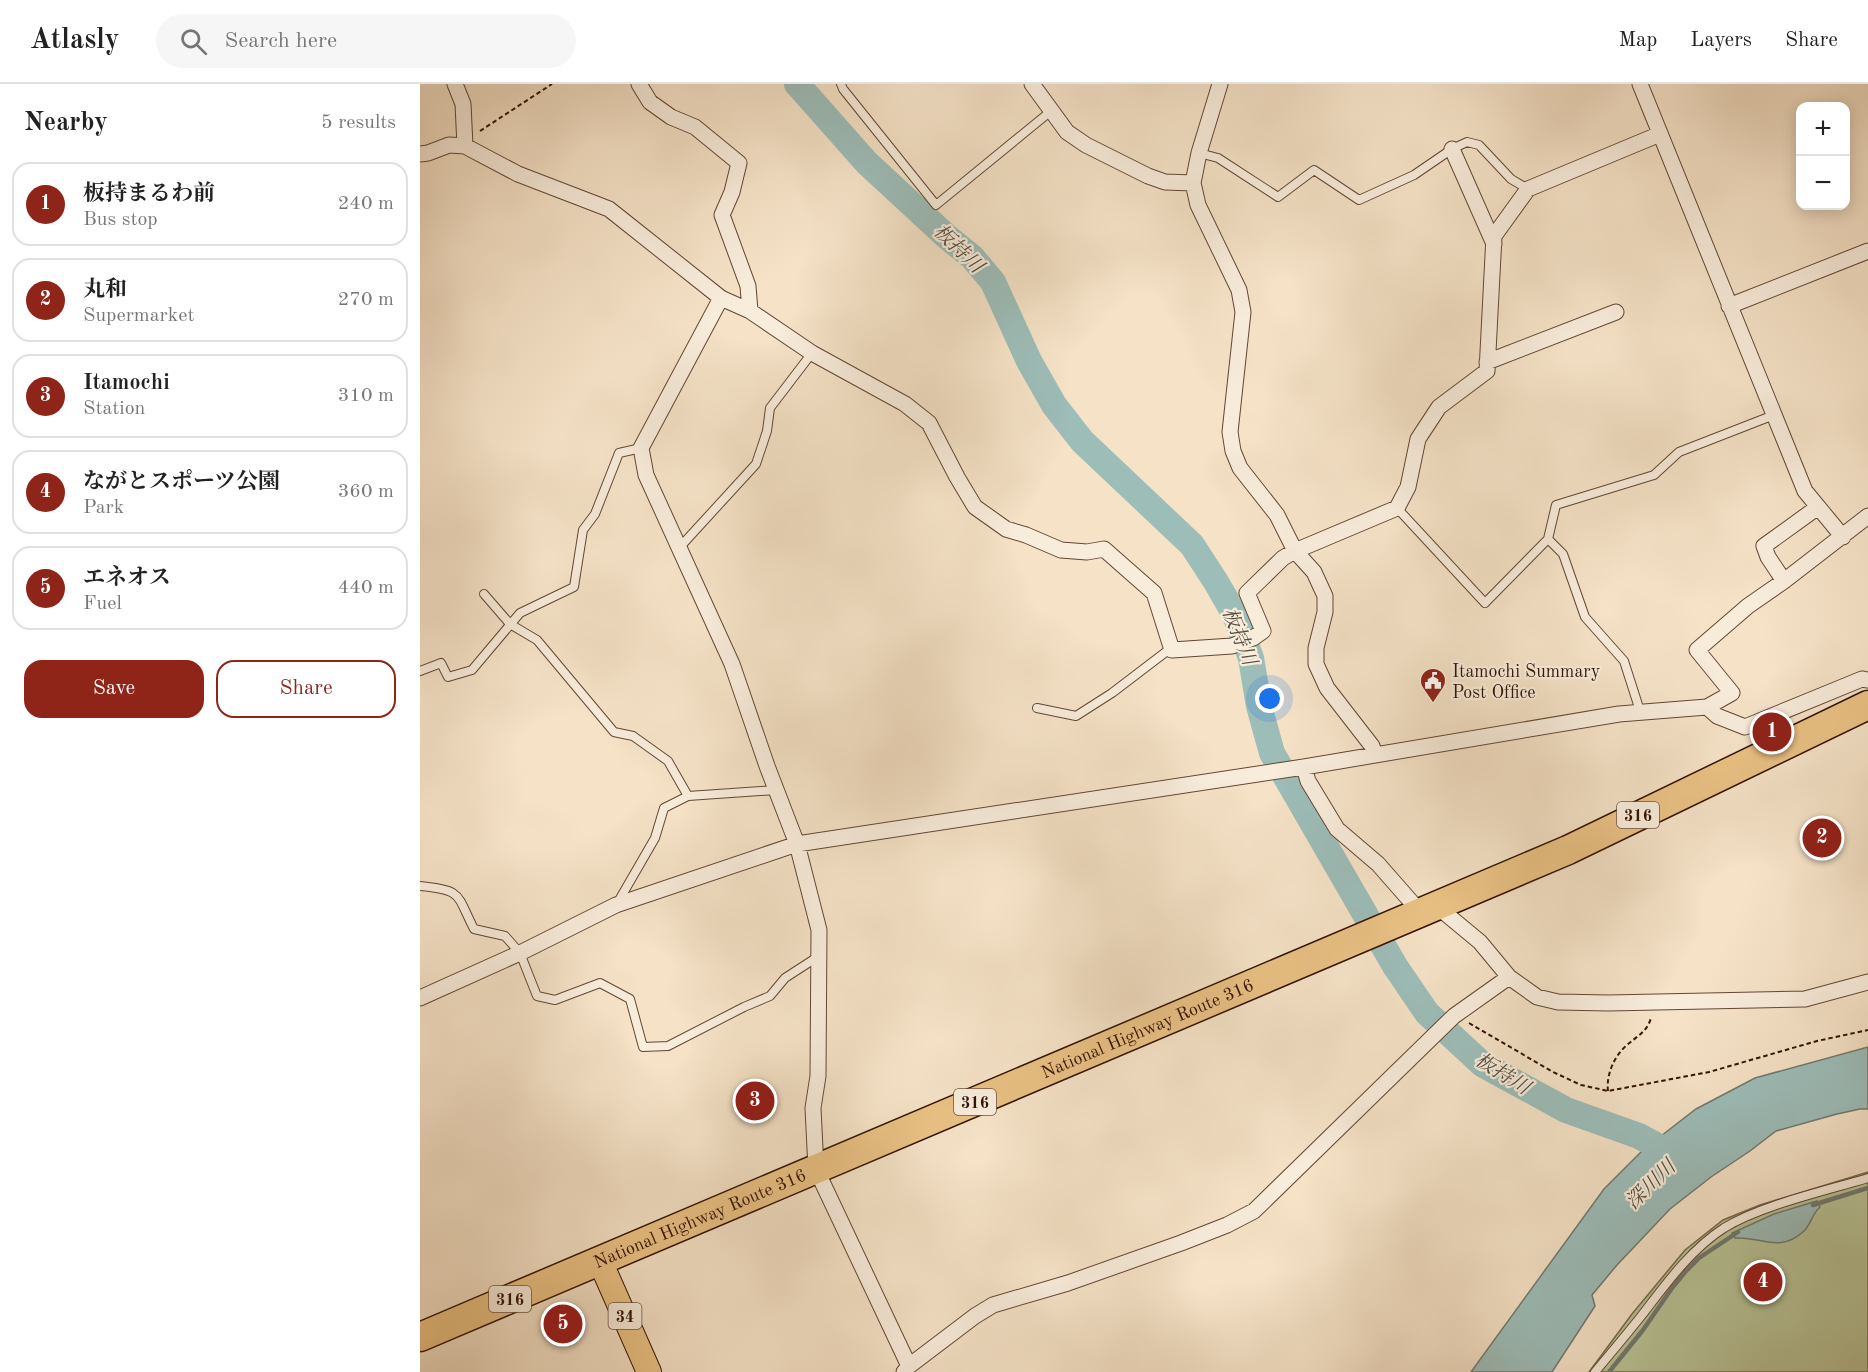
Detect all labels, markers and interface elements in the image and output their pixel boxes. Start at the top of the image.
search box [156,14,576,68]
icon: search [177,25,210,58]
text: Atlasly [30,27,120,55]
text: Search here [225,30,337,52]
text: Map [1618,30,1657,51]
text: Layers [1690,30,1752,51]
text: Share [1785,30,1838,51]
map controls [1796,102,1850,210]
button: + [1796,102,1850,156]
text: Nearby [24,110,108,136]
text: 5 results [321,113,396,133]
button: − [1796,156,1850,210]
text: 板持まるわ前 [83,183,215,205]
text: 1 [40,194,51,214]
text: 240 m [338,194,394,214]
text: Bus stop [83,210,158,230]
water label: 板持川 [929,220,989,279]
text: 丸和 [83,279,127,301]
text: 2 [40,290,51,310]
text: 270 m [338,290,394,310]
text: Supermarket [83,306,194,326]
text: Itamochi [83,372,170,394]
text: 3 [40,386,51,406]
text: 310 m [338,386,394,406]
text: Station [83,399,145,419]
text: ながとスポーツ公園 [83,471,280,493]
text: 4 [40,482,51,502]
text: 360 m [338,482,394,502]
text: Park [83,498,124,518]
text: エネオス [83,567,171,589]
text: 5 [40,578,51,598]
text: 440 m [338,578,394,598]
text: Fuel [83,594,122,614]
water label: 板持川 [1218,604,1261,670]
button: Save [24,660,204,718]
button: Share [216,660,396,718]
place label: Itamochi Summary Post Office [1452,663,1601,702]
public building icon: Itamochi Summary Post Office [1418,666,1448,704]
your location [1255,684,1284,713]
pin: 1 [1752,710,1792,754]
road number: 316 [1617,802,1659,828]
pin: 2 [1802,816,1842,861]
street label: National Highway Route 316 [1039,976,1257,1082]
water label: 板持川 [1471,1049,1535,1100]
pin: 3 [736,1078,774,1124]
road number: 316 [954,1089,996,1115]
water label: 深川川 [1621,1155,1681,1213]
street label: National Highway Route 316 [591,1166,809,1272]
pin: 4 [1744,1260,1782,1304]
road number: 316 [489,1286,531,1312]
pin: 5 [544,1302,582,1346]
road number: 34 [608,1303,642,1329]

